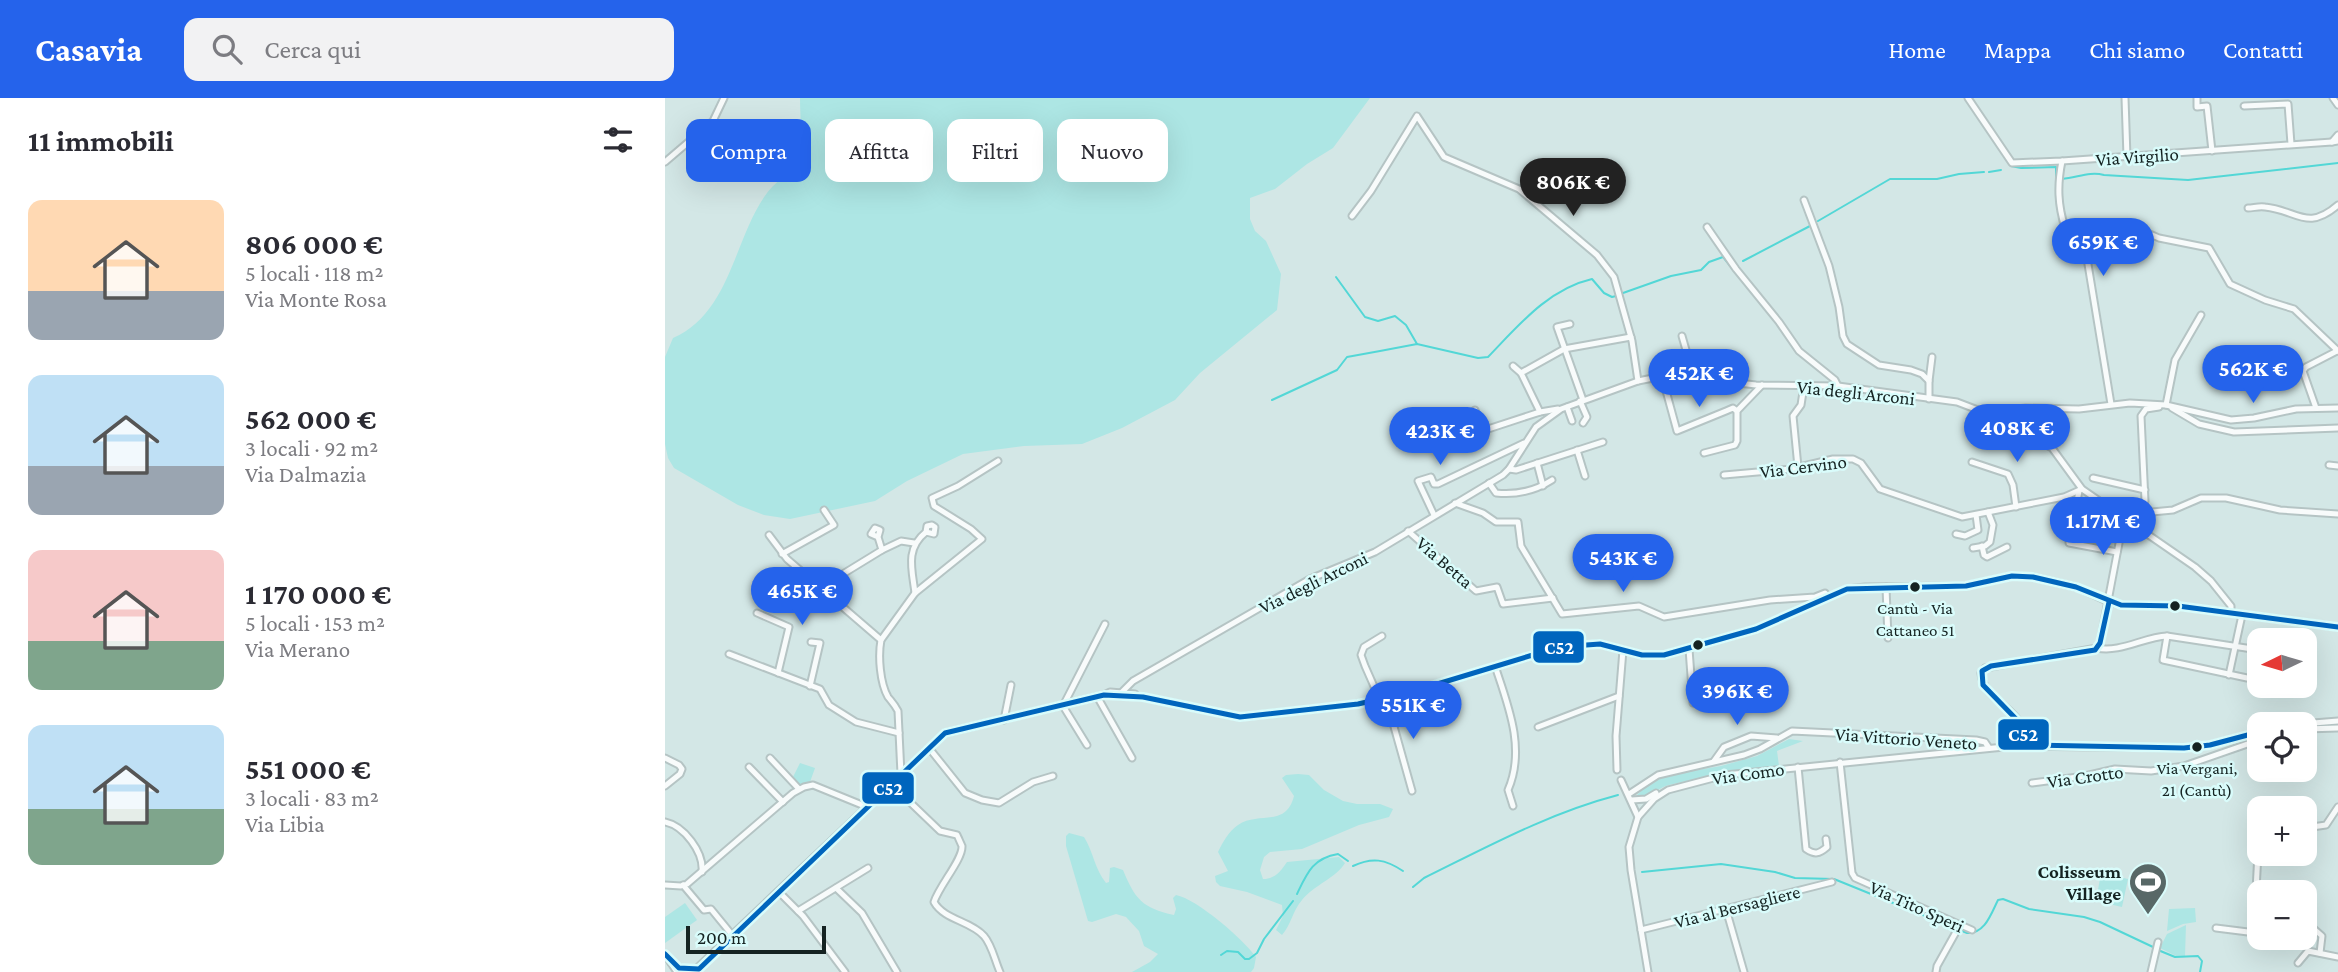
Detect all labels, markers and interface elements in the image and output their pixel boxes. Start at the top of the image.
search box [184,18,674,81]
icon: search [208,30,246,68]
text: Casavia [35,31,142,68]
text: Cerca qui [264,35,361,64]
text: Home [1888,36,1946,63]
text: Mappa [1984,36,2051,63]
text: Chi siamo [2089,36,2185,63]
text: Contatti [2223,36,2303,63]
chip: Compra [686,119,811,182]
chip: Affitta [825,119,933,182]
chip: Filtri [947,119,1043,182]
chip: Nuovo [1057,119,1168,182]
icon: filters [599,121,637,159]
text: 11 immobili [28,124,174,157]
street label: Via Virgilio [2095,143,2179,170]
pin: 806K € [1516,158,1630,218]
text: 806K € [1536,168,1610,194]
pin: 659K € [2046,218,2160,278]
text: 806 000 € [245,227,383,260]
icon: home [84,228,168,312]
text: 659K € [2068,228,2138,254]
text: 5 locali · 118 m² [245,260,383,286]
text: Via Monte Rosa [245,286,387,312]
pin: 562K € [2196,345,2310,405]
pin: 452K € [1642,350,1756,409]
text: 562K € [2218,355,2288,381]
text: 452K € [1664,359,1734,385]
street label: Via degli Arconi [1796,376,1916,409]
text: 562 000 € [245,402,377,435]
icon: home [84,403,168,487]
pin: 408K € [1960,404,2074,464]
pin: 423K € [1383,408,1497,467]
text: 408K € [1980,414,2054,440]
text: 423K € [1405,417,1475,443]
text: 3 locali · 92 m² [245,435,378,461]
street label: Via Cervino [1758,451,1848,482]
text: Via Dalmazia [245,461,366,487]
pin: 1.17M € [2038,498,2168,557]
text: 1.17M € [2066,507,2140,533]
street label: Via Betta [1412,532,1477,593]
pin: 543K € [1566,534,1680,594]
text: 543K € [1589,544,1657,570]
street label: Via degli Arconi [1255,547,1371,618]
pin: 465K € [745,568,859,627]
text: 1 170 000 € [245,577,391,610]
text: 465K € [767,577,837,603]
icon: home [84,578,168,662]
marker: Cantù - Via Cattaneo 51 [1908,580,1922,594]
place label: Cantù - Via Cattaneo 51 [1876,599,1955,640]
unlabelled marker [2168,599,2182,613]
text: 5 locali · 153 m² [245,610,385,636]
north arrow [2247,628,2317,698]
map controls [2247,628,2317,950]
line badge: C52 [1532,630,1585,664]
text: Via Merano [245,636,350,662]
text: C52 [1544,637,1574,658]
unlabelled marker [1691,638,1705,652]
pin: 396K € [1680,668,1794,727]
text: 396K € [1702,677,1772,703]
pin: 551K € [1356,682,1470,741]
text: 551K € [1381,691,1445,717]
button: locate [2247,712,2317,782]
line badge: C52 [1997,718,2050,751]
street label: Via Vittorio Veneto [1834,723,1978,754]
text: C52 [2008,724,2038,745]
marker: Via Vergani, 21 (Cantù) [2190,740,2204,754]
text: 551 000 € [245,752,371,785]
icon: home [84,753,168,837]
street label: Via Como [1710,758,1786,789]
place label: Via Vergani, 21 (Cantù) [2157,759,2237,800]
street label: Via Crotto [2046,761,2125,792]
line badge: C52 [861,771,915,805]
text: C52 [873,778,903,799]
text: 3 locali · 83 m² [245,785,379,811]
button: + [2247,796,2317,866]
text: Via Libia [245,811,325,837]
place label: Colisseum Village [2037,861,2121,904]
sports icon: Colisseum Village [2127,861,2169,916]
street label: Via Tito Speri [1866,876,1967,937]
button: − [2247,880,2317,950]
street label: Via al Bersagliere [1672,881,1802,932]
scale bar [686,923,826,955]
text: 200 m [697,927,746,948]

